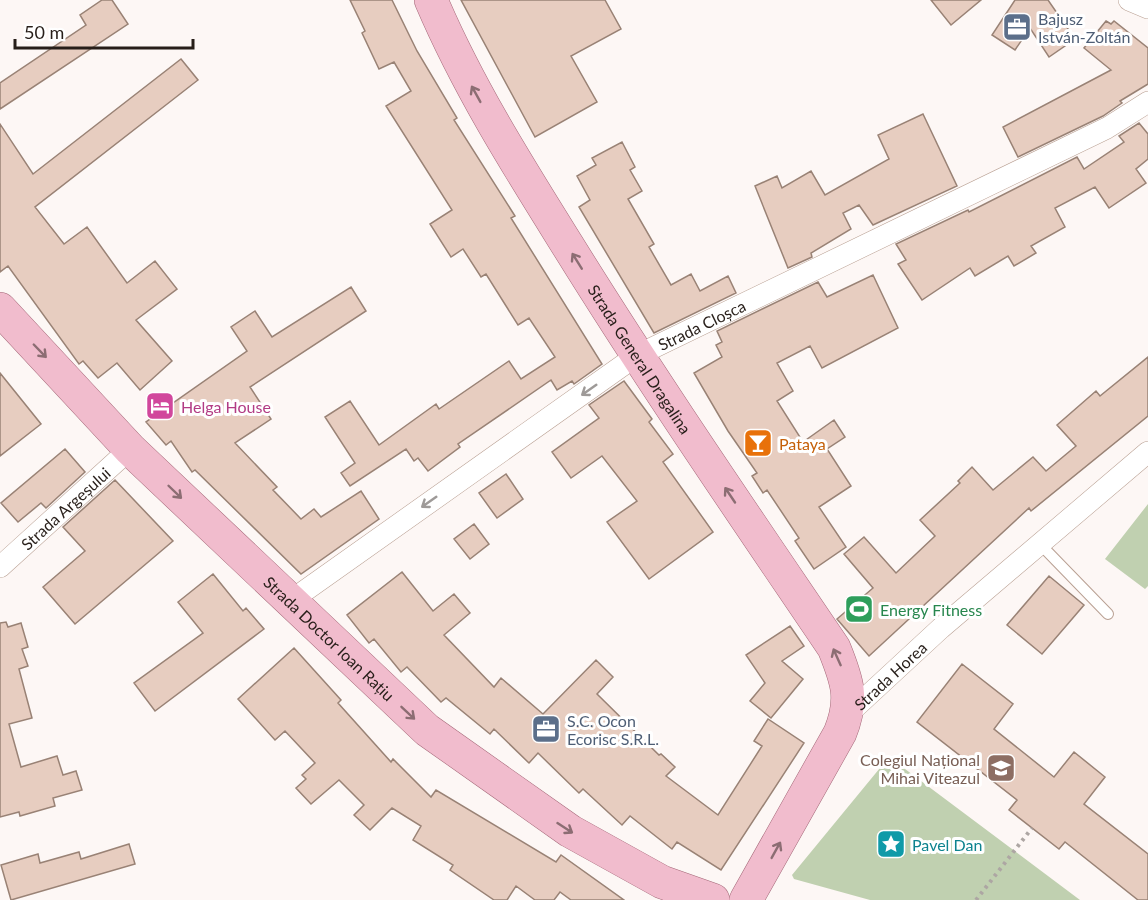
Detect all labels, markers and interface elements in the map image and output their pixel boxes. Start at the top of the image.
place label: Bajusz István-Zoltán [1038,9,1130,46]
office icon: Bajusz István-Zoltán [1001,11,1033,43]
scale bar [15,12,194,50]
text: 50 m [24,21,64,43]
one-way arrow [470,86,481,104]
one-way arrow [571,253,583,270]
street label: Strada General Dragalina [585,281,696,437]
street label: Strada Cloșca [655,295,748,354]
one-way arrow [33,344,47,359]
one-way arrow [581,384,597,396]
hotel icon: Helga House [144,390,176,422]
place label: Helga House [181,397,271,416]
bar icon: Pataya [742,427,774,459]
place label: Pataya [779,434,826,453]
street label: Strada Argeșului [17,463,114,553]
one-way arrow [167,485,182,499]
one-way arrow [724,487,736,503]
one-way arrow [422,496,438,508]
street label: Strada Doctor Ioan Rațiu [261,572,399,704]
sports icon: Energy Fitness [843,593,875,625]
place label: Energy Fitness [880,600,982,619]
street label: Strada Horea [850,637,930,713]
one-way arrow [831,648,842,666]
one-way arrow [400,705,415,719]
place label: S.C. Ocon Ecorisc S.R.L. [567,711,659,748]
office icon: S.C. Ocon Ecorisc S.R.L. [530,713,562,745]
place label: Colegiul Național Mihai Viteazul [860,750,980,787]
school or university icon: Colegiul Național Mihai Viteazul [985,752,1017,784]
one-way arrow [556,822,573,834]
place icon: Pavel Dan [875,828,907,860]
place label: Pavel Dan [912,835,982,854]
one-way arrow [771,841,782,859]

